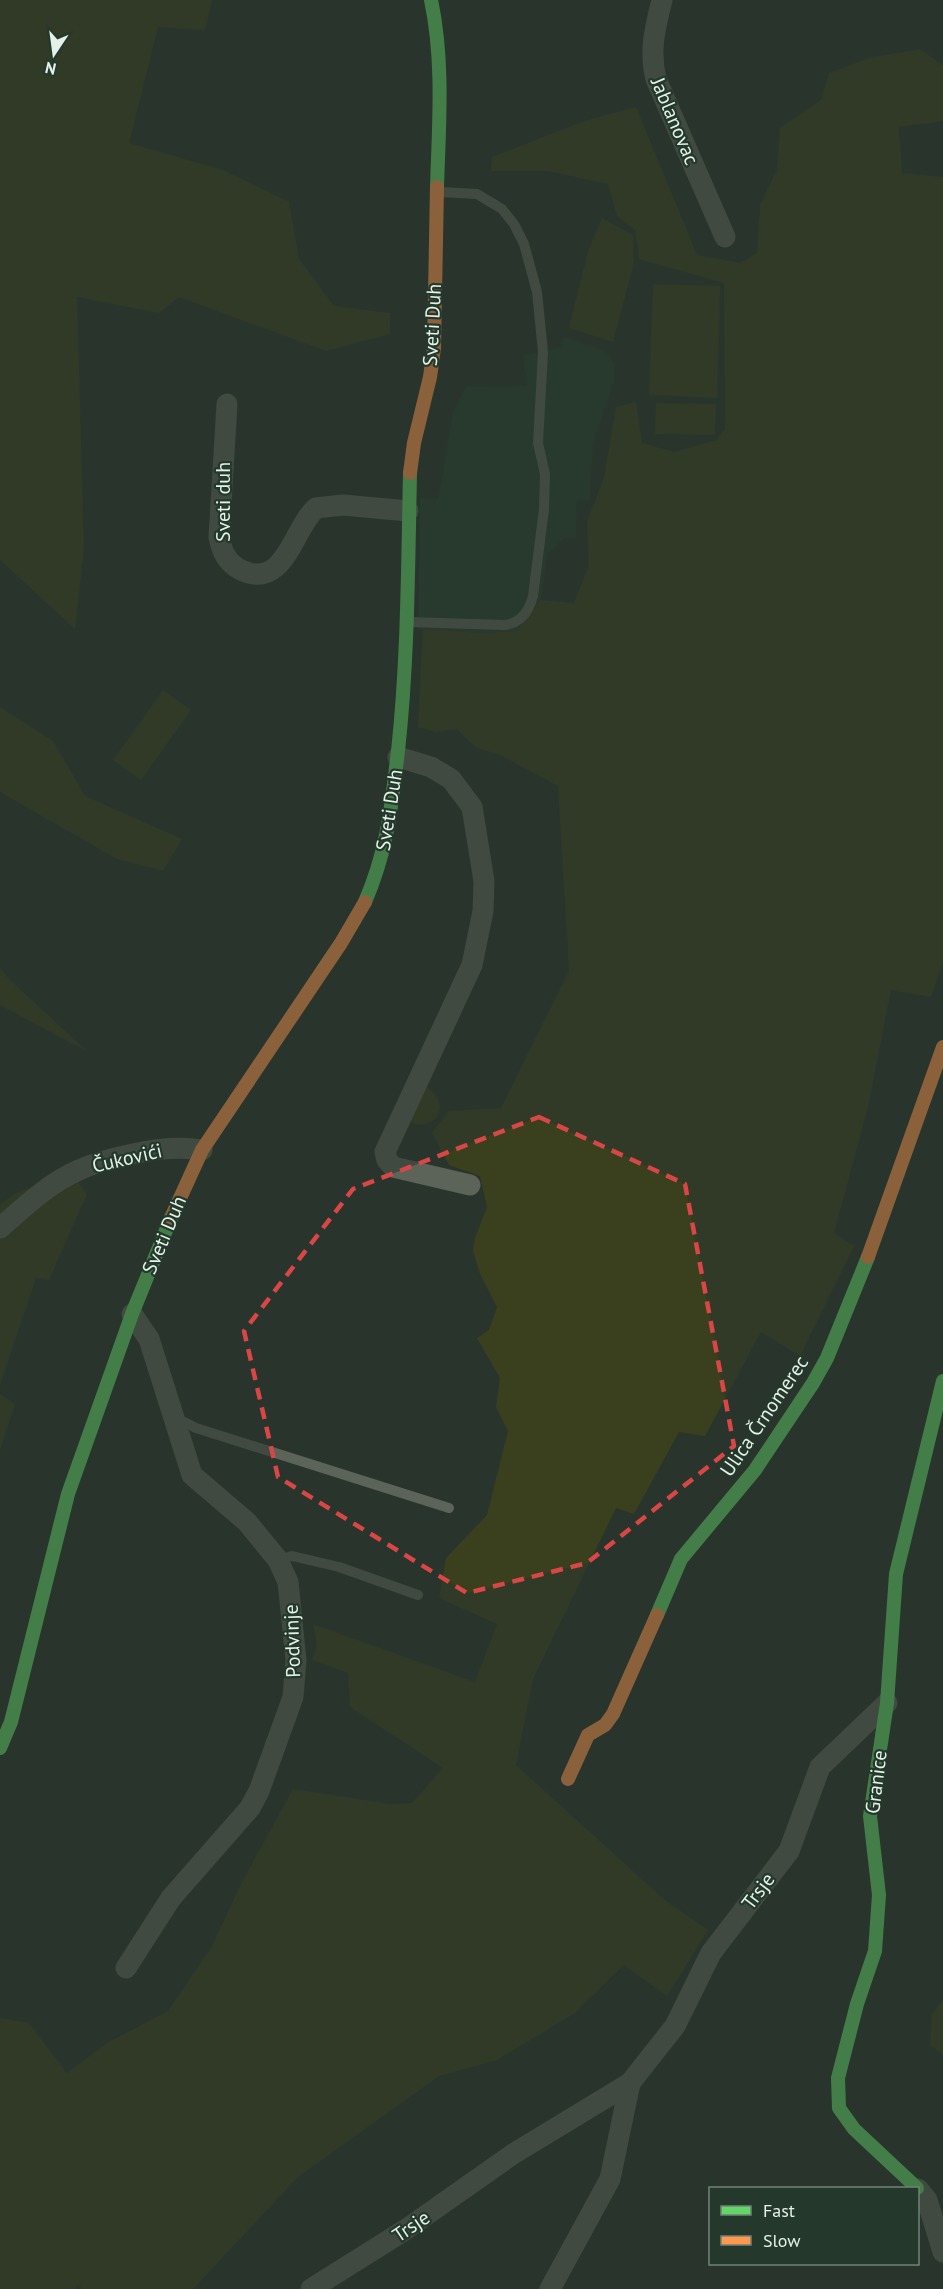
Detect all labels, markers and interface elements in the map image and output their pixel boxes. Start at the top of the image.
north arrow [24,24,84,84]
text: N [43,58,58,80]
street label: Jablanovac [645,73,705,169]
street label: Sveti Duh [417,283,447,367]
street label: Sveti duh [210,462,236,542]
street label: Sveti Duh [370,767,408,853]
street label: Čukovići [89,1137,165,1179]
street label: Sveti Duh [136,1192,192,1278]
street label: Ulica Črnomerec [714,1351,814,1481]
street label: Podvinje [278,1604,306,1678]
street label: Granice [859,1749,893,1815]
street label: Trsje [736,1867,780,1915]
legend [709,2187,919,2265]
text: Fast [763,2199,795,2222]
street label: Trsje [387,2204,435,2248]
text: Slow [763,2229,801,2252]

